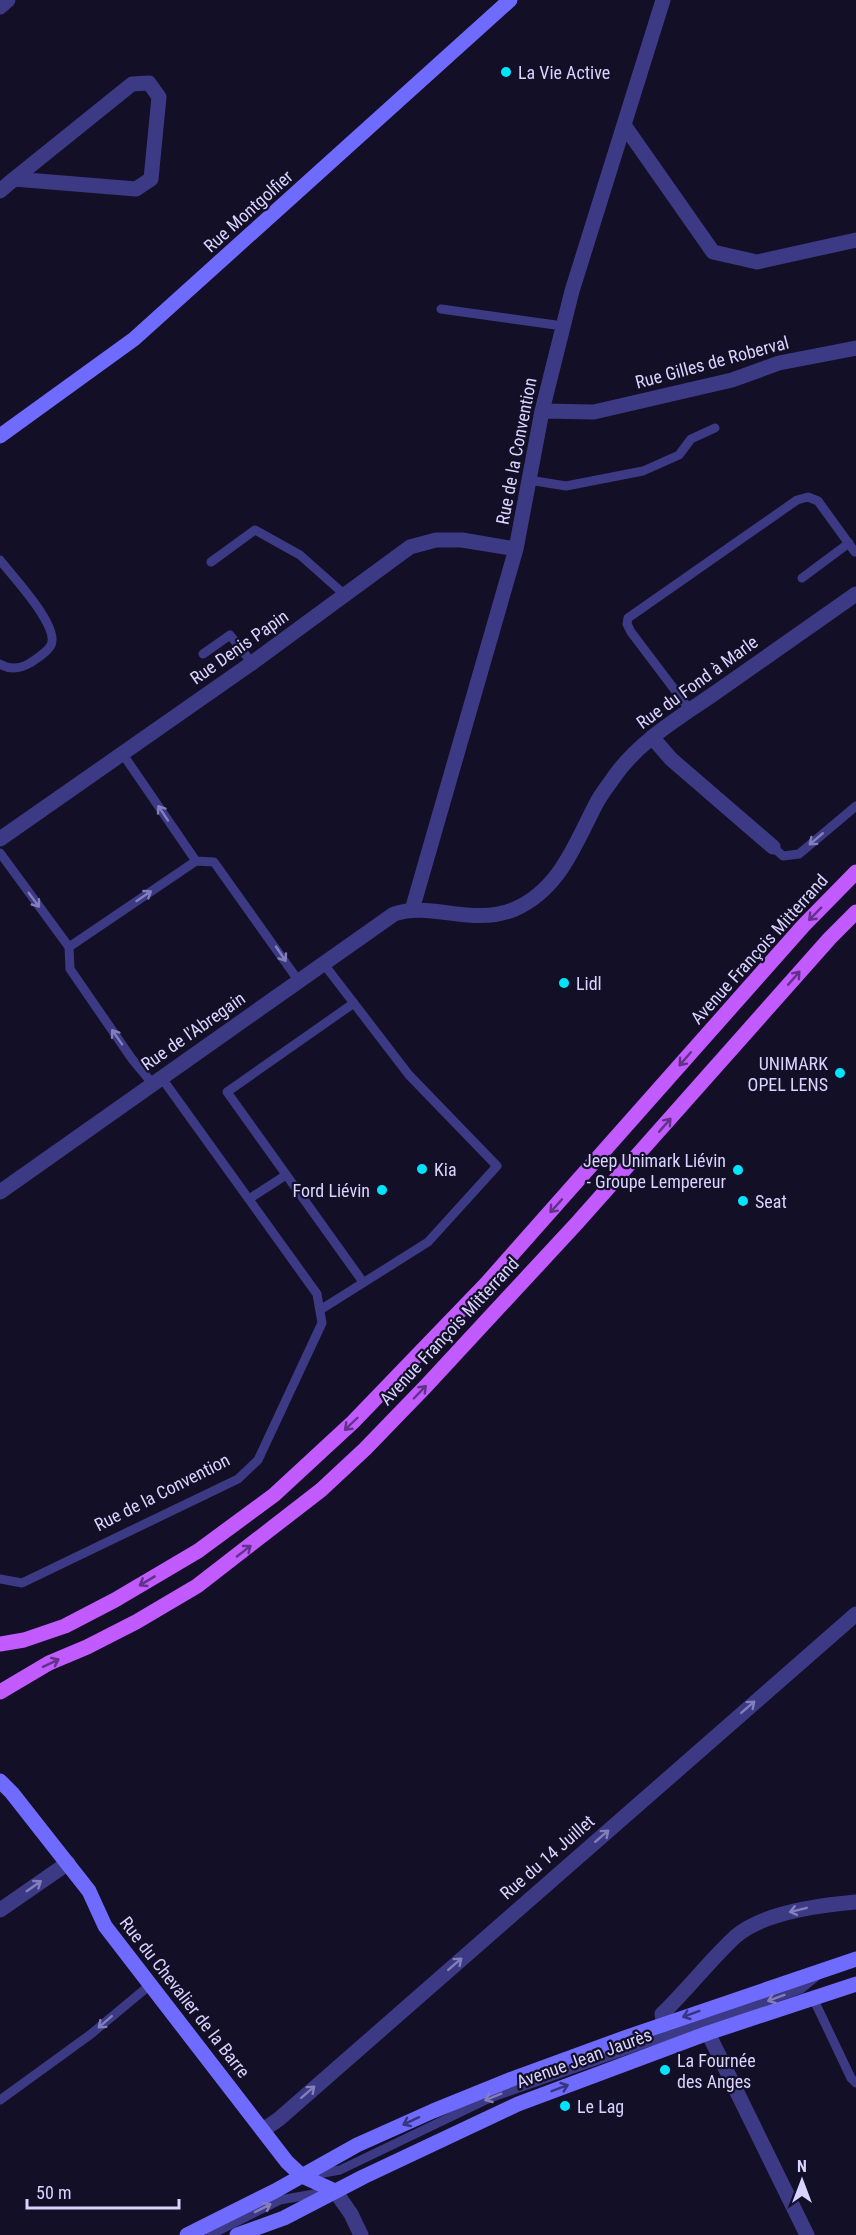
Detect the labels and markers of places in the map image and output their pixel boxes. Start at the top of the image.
place label: La Vie Active [518,62,610,83]
marker: La Vie Active [499,65,513,79]
place label: Lidl [576,973,602,994]
marker: Lidl [557,976,571,990]
place label: UNIMARK OPEL LENS [748,1053,828,1095]
marker: UNIMARK OPEL LENS [833,1066,847,1080]
place label: Jeep Unimark Liévin - Groupe Lempereur [583,1150,727,1192]
place label: Kia [434,1159,457,1180]
marker: Kia [415,1162,429,1176]
marker: Jeep Unimark Liévin - Groupe Lempereur [731,1163,745,1177]
place label: Ford Liévin [293,1180,370,1201]
marker: Ford Liévin [375,1183,389,1197]
place label: Seat [755,1191,787,1212]
marker: Seat [736,1194,750,1208]
place label: La Fournée des Anges [677,2050,756,2092]
marker: La Fournée des Anges [658,2063,672,2077]
place label: Le Lag [577,2096,624,2117]
marker: Le Lag [558,2099,572,2113]

